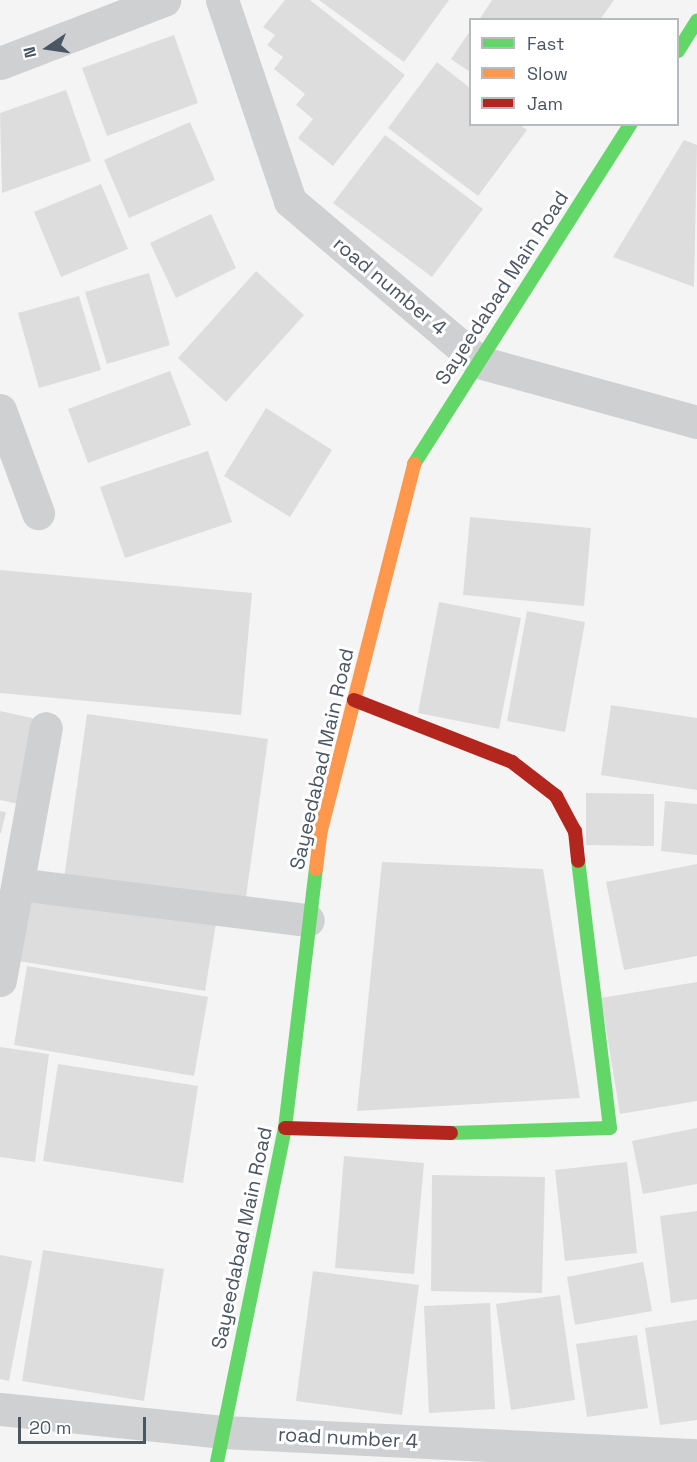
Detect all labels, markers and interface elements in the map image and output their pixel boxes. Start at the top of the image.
north arrow [18,18,78,78]
legend [469,18,679,126]
text: Fast [527,32,564,55]
text: N [19,45,41,60]
text: Slow [527,62,568,85]
text: Jam [527,92,563,115]
street label: Sayeedabad Main Road [430,187,574,389]
street label: road number 4 [329,232,451,340]
street label: Sayeedabad Main Road [285,646,359,872]
street label: Sayeedabad Main Road [207,1125,277,1351]
scale bar [21,1405,148,1443]
text: 20 m [29,1416,72,1439]
street label: road number 4 [277,1422,419,1454]

